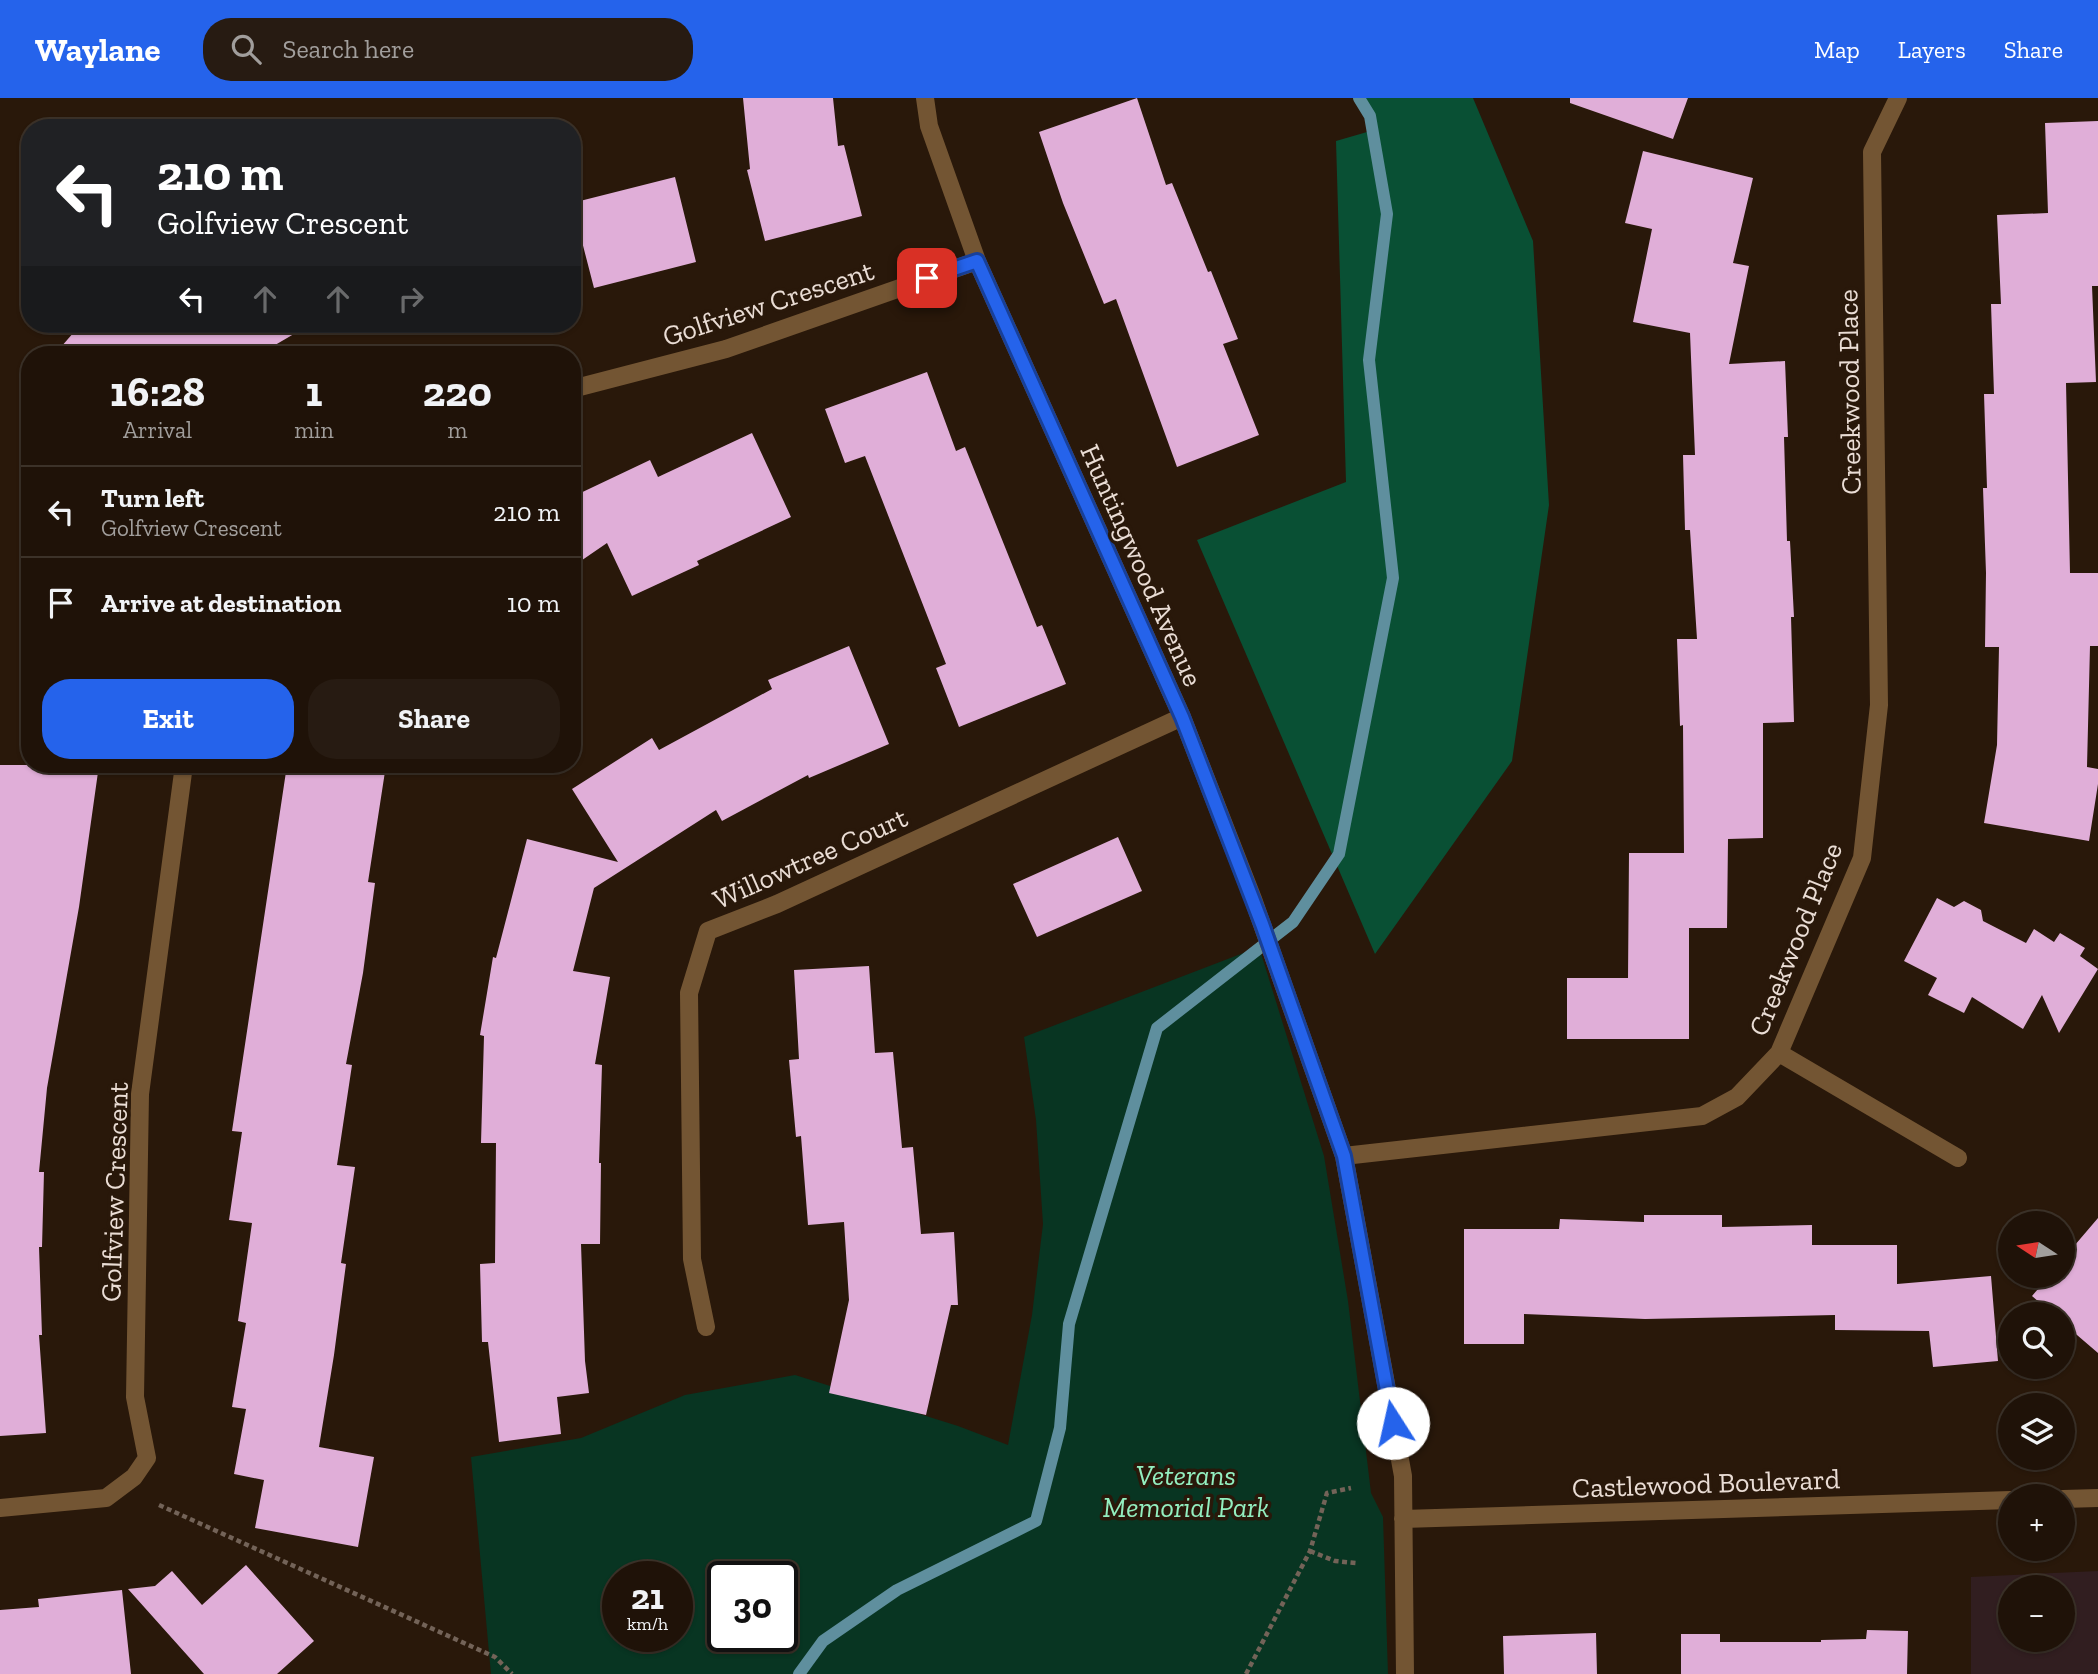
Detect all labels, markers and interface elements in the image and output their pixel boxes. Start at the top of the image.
search box [203,18,693,81]
text: Waylane [35,30,161,69]
icon: search [227,30,265,68]
text: Search here [283,33,414,65]
text: Map [1814,35,1860,64]
text: Layers [1898,35,1966,64]
text: Share [2004,35,2063,64]
text: 210 m [157,144,283,203]
icon: left [42,147,133,238]
text: Golfview Crescent [157,204,409,242]
pin [897,248,957,308]
street label: Golfview Crescent [658,254,878,353]
icon: arrive [908,259,946,297]
icon: left [173,280,211,318]
icon: ahead [246,280,284,318]
icon: ahead [319,280,357,318]
icon: right [392,280,430,318]
street label: Creekwood Place [1831,289,1868,495]
text: 16:28 [110,366,205,417]
text: 1 [305,366,322,417]
text: 220 [423,366,492,417]
text: Arrival [123,416,192,444]
text: min [294,416,334,444]
text: m [447,416,467,444]
street label: Huntingwood Avenue [1073,439,1210,691]
text: Turn left [101,482,204,514]
icon: left [42,493,80,531]
text: 210 m [493,496,560,528]
text: Golfview Crescent [101,514,282,542]
icon: arrive [42,584,80,622]
text: Arrive at destination [101,587,341,619]
text: 10 m [507,587,560,619]
button: Exit [42,679,294,759]
button: Share [308,679,560,759]
street label: Willowtree Court [708,801,913,916]
street label: Creekwood Place [1742,838,1849,1041]
street label: Golfview Crescent [94,1081,135,1303]
north arrow [1998,1211,2076,1288]
map controls [1998,1211,2075,1652]
button: search [1998,1302,2075,1379]
position arrow [1356,1386,1430,1460]
button: layers [1998,1393,2075,1470]
park label: Veterans Memorial Park [1103,1459,1269,1524]
street label: Castlewood Boulevard [1571,1462,1841,1505]
button: + [1998,1484,2075,1561]
speed limit sign: 30 [707,1561,798,1652]
button: − [1998,1575,2075,1652]
text: 21 [631,1576,664,1618]
text: km/h [627,1613,668,1635]

